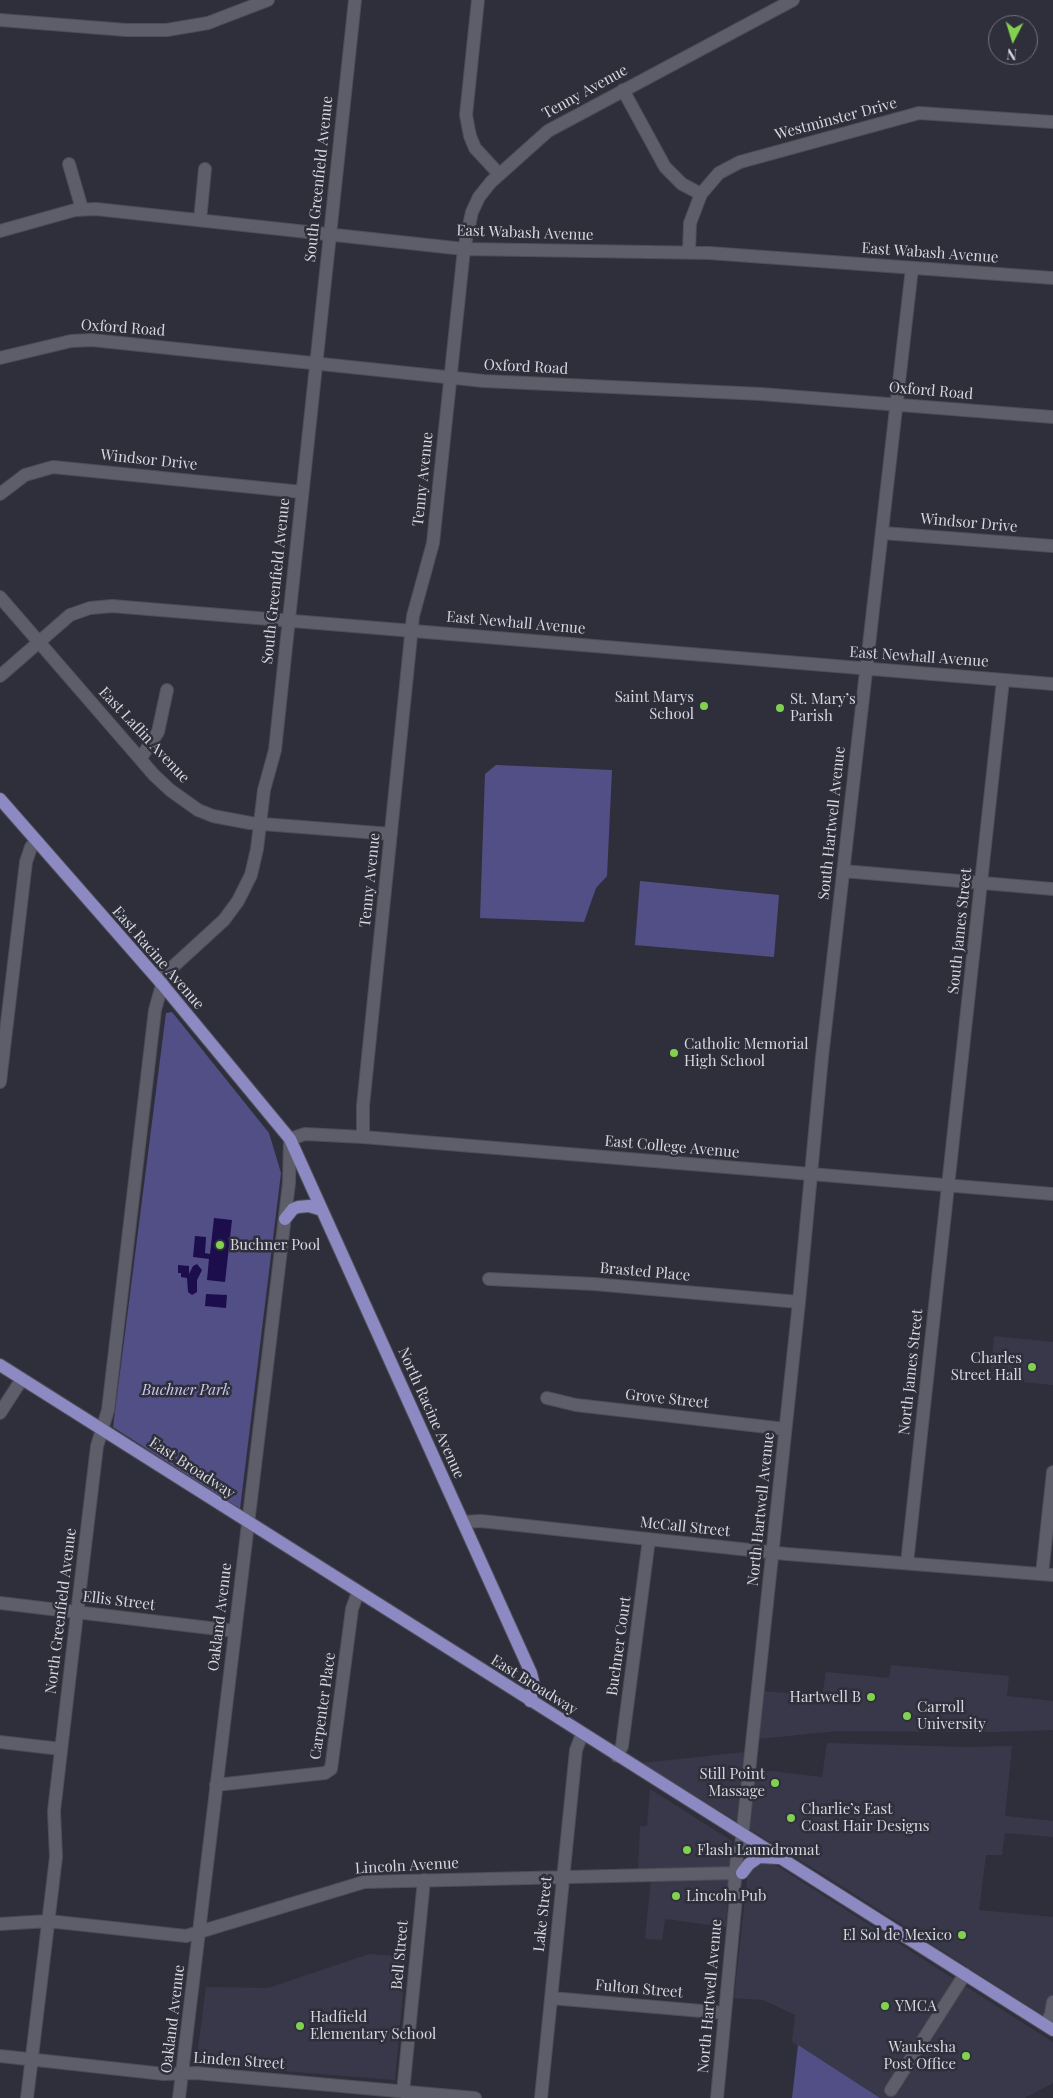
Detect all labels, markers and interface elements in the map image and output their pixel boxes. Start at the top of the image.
north arrow [988,15,1038,65]
text: N [1006,45,1018,64]
street label: Tenny Avenue [539,61,631,123]
street label: Westminster Drive [773,94,899,144]
street label: South Greenfield Avenue [301,95,337,263]
street label: East Wabash Avenue [456,222,594,244]
street label: East Wabash Avenue [861,239,999,267]
street label: Oxford Road [80,316,166,340]
street label: Oxford Road [483,356,569,378]
street label: Oxford Road [888,378,974,404]
street label: Tenny Avenue [409,431,437,527]
street label: Windsor Drive [100,446,198,474]
street label: South Greenfield Avenue [258,497,294,665]
street label: Windsor Drive [920,510,1018,536]
street label: East Newhall Avenue [446,608,586,638]
street label: East Newhall Avenue [849,643,989,671]
street label: East Laflin Avenue [95,683,193,787]
place label: Saint Marys School [615,688,694,723]
place label: St. Mary’s Parish [790,690,856,725]
marker: Saint Marys School [698,700,710,712]
marker: St. Mary’s Parish [774,702,786,714]
street label: South Hartwell Avenue [815,745,849,901]
street label: Tenny Avenue [356,832,384,928]
street label: South James Street [944,867,976,995]
street label: East Racine Avenue [108,903,208,1013]
place label: Catholic Memorial High School [684,1035,808,1070]
marker: Catholic Memorial High School [668,1047,680,1059]
street label: East College Avenue [604,1132,740,1162]
place label: Buchner Pool [230,1236,320,1254]
marker: Buchner Pool [214,1239,226,1251]
street label: Brasted Place [599,1259,691,1285]
street label: North James Street [895,1308,927,1436]
street label: North Racine Avenue [394,1345,468,1481]
place label: Charles Street Hall [951,1349,1022,1384]
marker: Charles Street Hall [1026,1361,1038,1373]
park label: Buchner Park [142,1381,230,1399]
street label: Grove Street [624,1386,710,1412]
street label: North Hartwell Avenue [744,1431,778,1587]
street label: East Broadway [146,1434,238,1502]
street label: McCall Street [639,1513,731,1541]
street label: North Greenfield Avenue [42,1527,80,1695]
street label: Oakland Avenue [204,1562,236,1672]
street label: Ellis Street [82,1588,156,1614]
street label: Buchner Court [603,1595,635,1697]
street label: Carpenter Place [307,1651,339,1761]
street label: East Broadway [487,1651,581,1719]
place label: Hartwell B [790,1688,861,1706]
marker: Hartwell B [865,1691,877,1703]
place label: Carroll University [917,1698,986,1733]
marker: Carroll University [901,1710,913,1722]
place label: Still Point Massage [699,1765,765,1800]
marker: Still Point Massage [769,1777,781,1789]
place label: Charlie’s East Coast Hair Designs [801,1800,929,1835]
marker: Charlie’s East Coast Hair Designs [785,1812,797,1824]
place label: Flash Laundromat [697,1841,820,1859]
marker: Flash Laundromat [681,1844,693,1856]
street label: Lincoln Avenue [355,1854,459,1878]
street label: Lake Street [530,1875,556,1953]
place label: Lincoln Pub [686,1887,766,1905]
marker: Lincoln Pub [670,1890,682,1902]
street label: North Hartwell Avenue [694,1918,726,2074]
street label: Bell Street [388,1920,412,1990]
place label: El Sol de Mexico [843,1926,952,1944]
marker: El Sol de Mexico [956,1929,968,1941]
street label: Oakland Avenue [157,1964,189,2074]
street label: Fulton Street [594,1976,684,2002]
place label: YMCA [895,1997,937,2015]
marker: YMCA [879,2000,891,2012]
place label: Hadfield Elementary School [310,2008,436,2043]
marker: Hadfield Elementary School [294,2020,306,2032]
place label: Waukesha Post Office [883,2038,956,2073]
street label: Linden Street [193,2049,285,2073]
marker: Waukesha Post Office [960,2050,972,2062]

